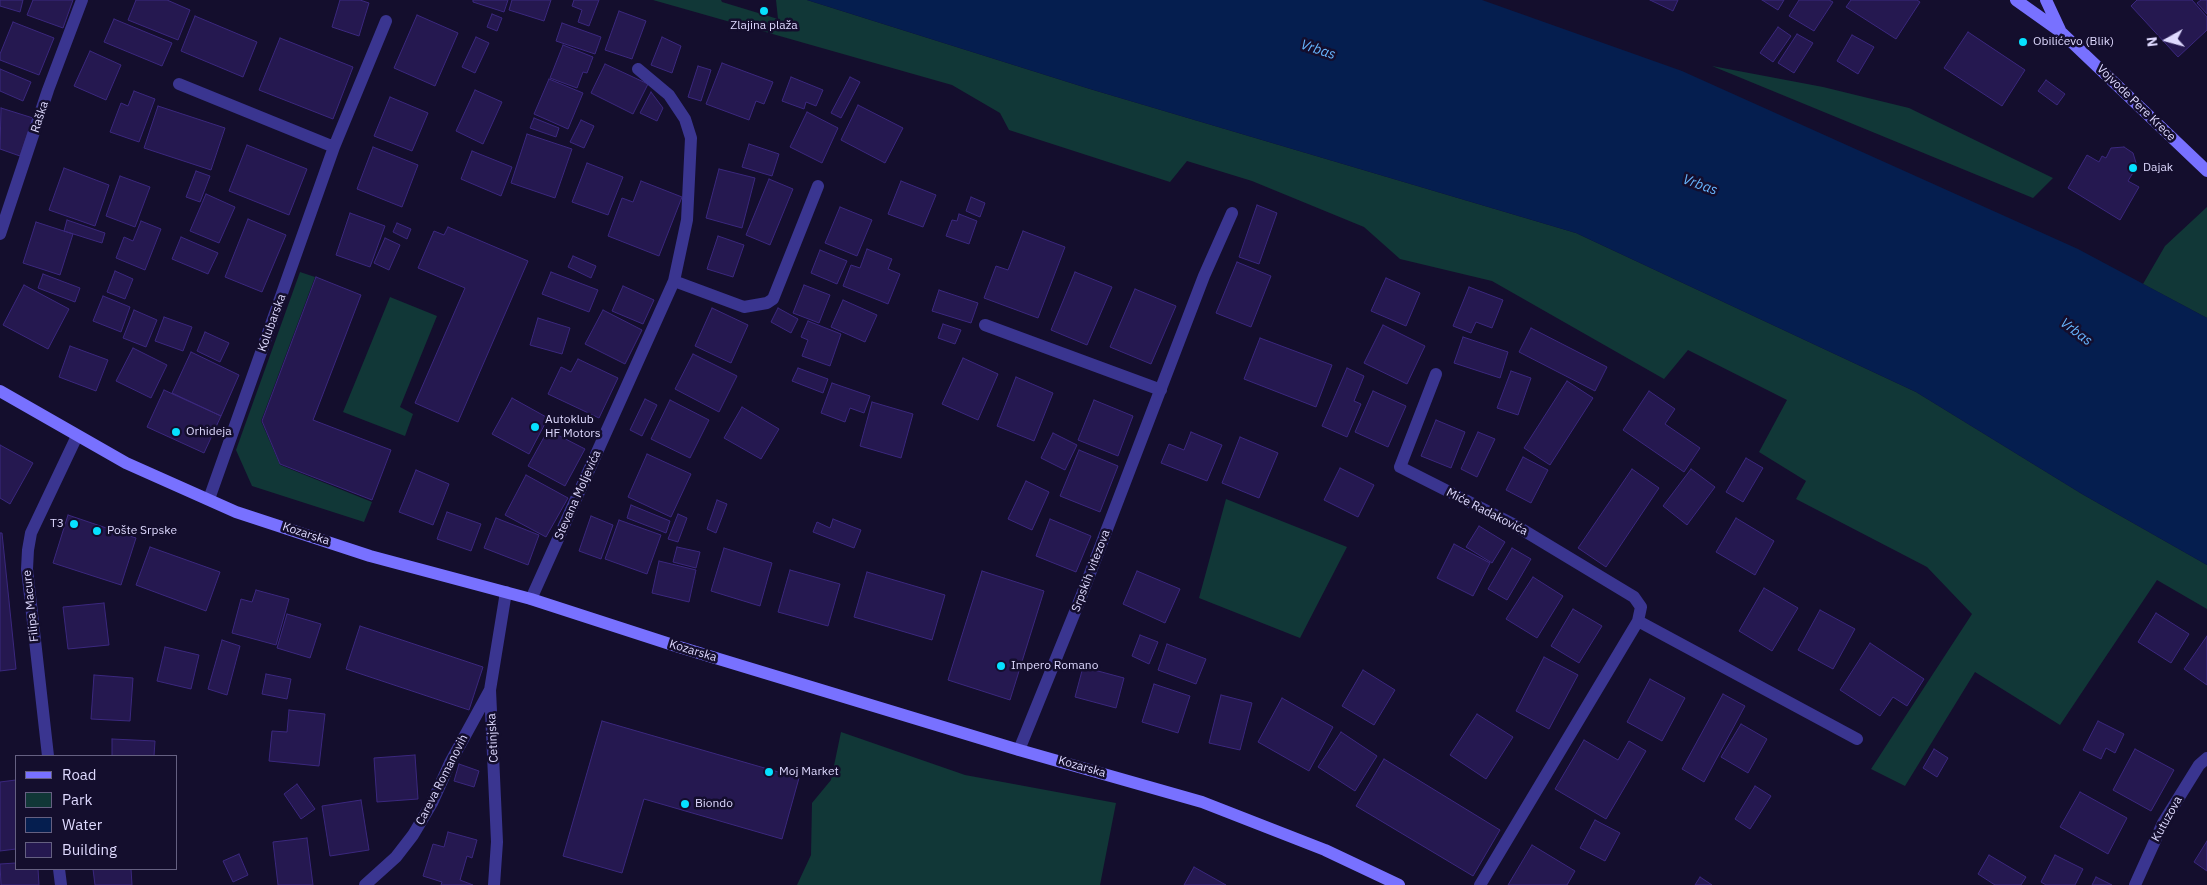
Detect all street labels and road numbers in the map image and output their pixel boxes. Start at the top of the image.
street label: Vojvode Pere Krece [2094,62,2178,144]
street label: Raška [28,99,52,135]
street label: Kolubarska [255,292,289,354]
street label: Stevana Moljevića [552,448,604,542]
street label: Miće Radakovića [1444,485,1530,539]
street label: Kozarska [281,520,331,548]
street label: Srpskih vitezova [1069,528,1113,614]
street label: Filipa Macure [20,569,42,643]
street label: Kozarska [668,637,718,665]
street label: Cetinjska [485,713,501,763]
street label: Careva Romanovih [413,732,471,828]
street label: Kozarska [1057,753,1107,781]
street label: Kutuzova [2149,794,2185,844]

